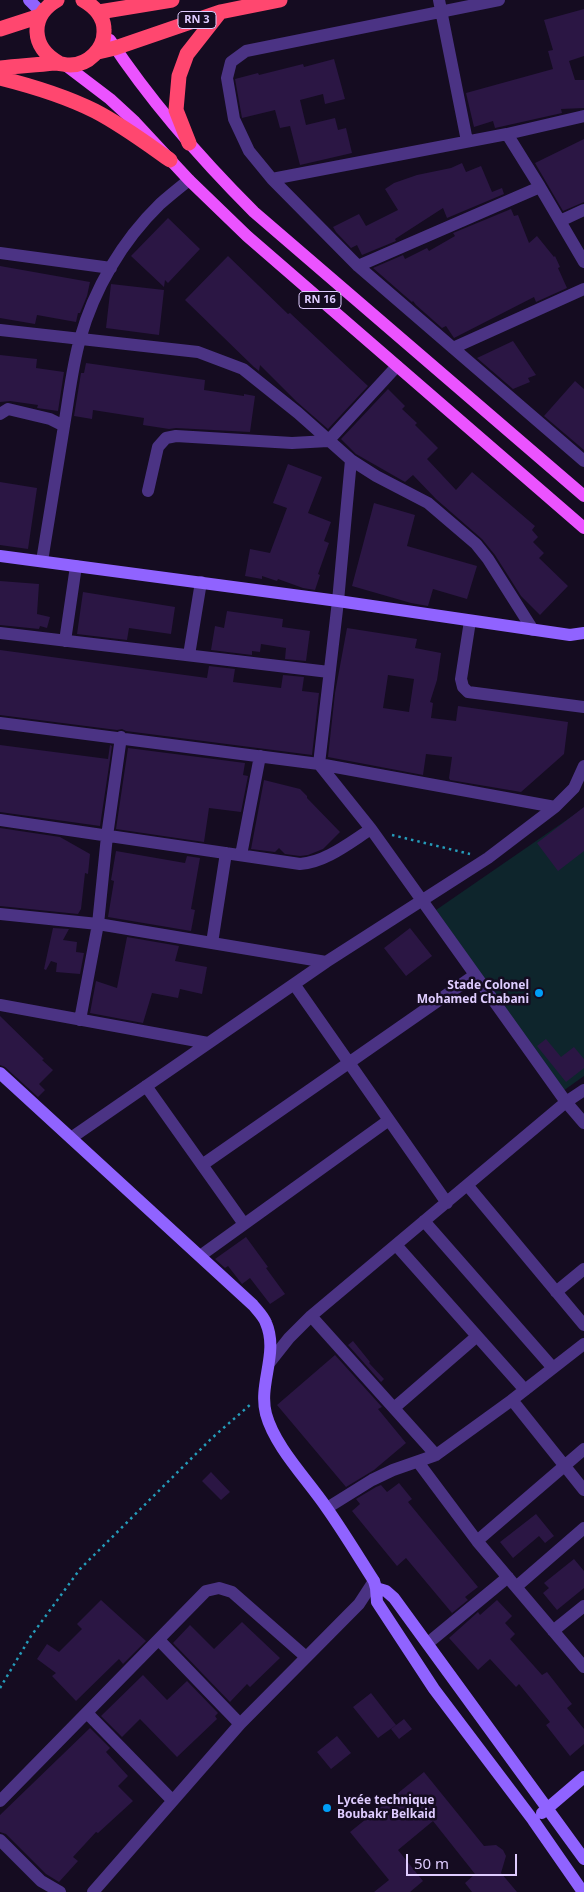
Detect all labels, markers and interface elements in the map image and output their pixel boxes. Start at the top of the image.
road number: RN 3 [178,12,216,28]
road number: RN 16 [299,292,341,308]
place label: Stade Colonel Mohamed Chabani [417,979,529,1007]
marker: Stade Colonel Mohamed Chabani [533,987,545,999]
place label: Lycée technique Boubakr Belkaid [337,1794,435,1822]
marker: Lycée technique Boubakr Belkaid [321,1802,333,1814]
scale bar [409,1844,520,1876]
text: 50 m [414,1853,449,1873]

